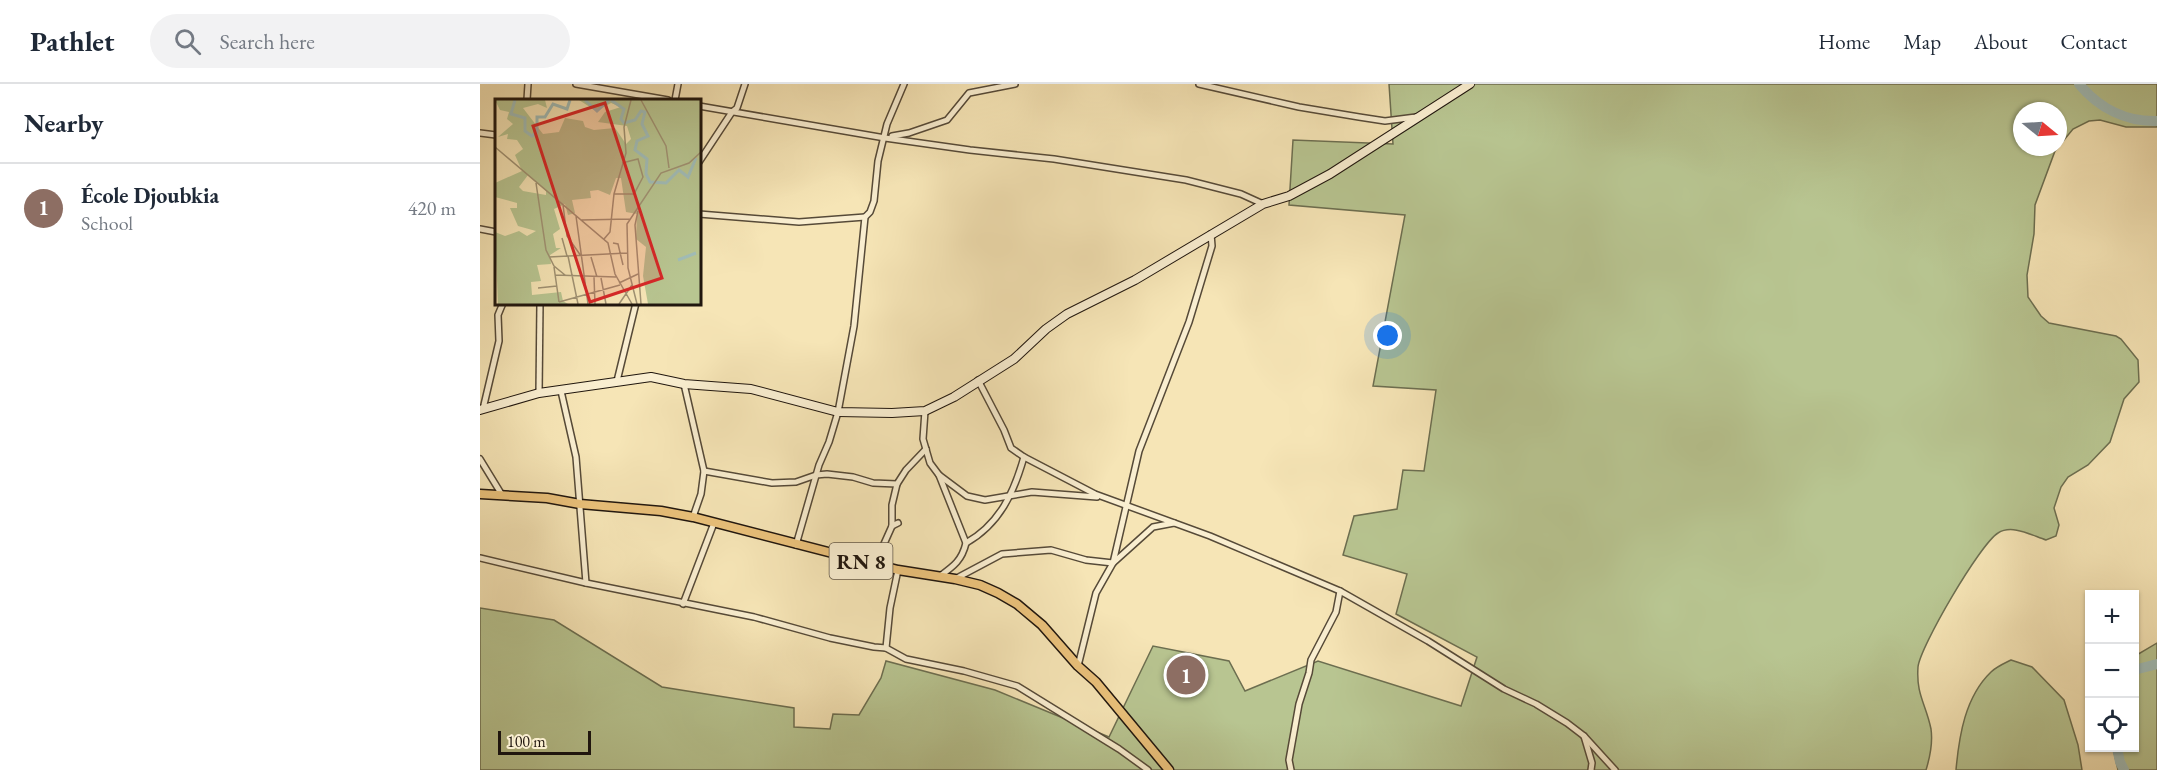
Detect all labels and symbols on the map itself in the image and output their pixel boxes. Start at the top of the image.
inset map [495,99,700,304]
north arrow [2013,102,2067,156]
your location [1373,321,1402,350]
road number: RN 8 [830,543,892,579]
pin: 1 [1166,652,1206,698]
scale bar [498,728,591,756]

